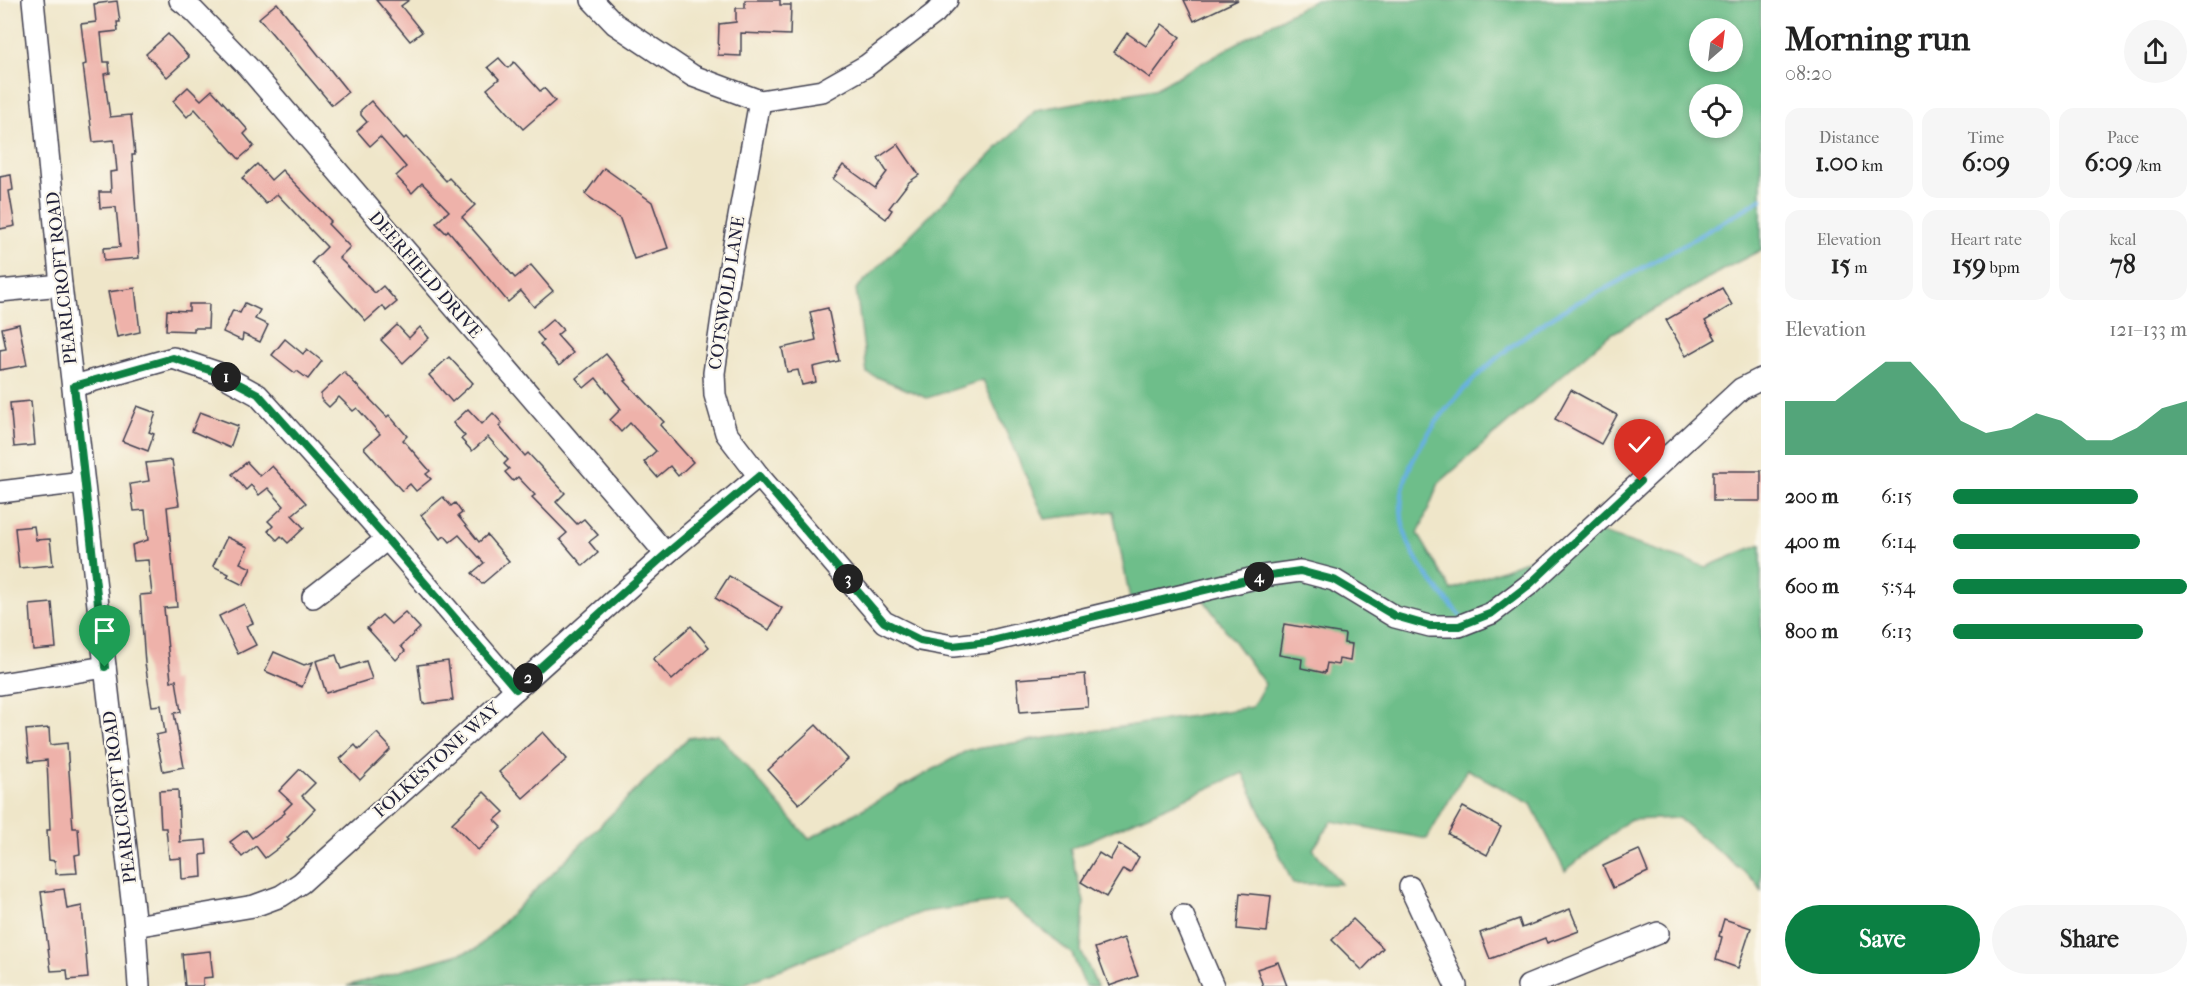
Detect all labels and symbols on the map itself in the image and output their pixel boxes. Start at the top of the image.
north arrow [1689,18,1743,72]
street label: PEARLCROFT ROAD [42,191,82,365]
street label: DEERFIELD DRIVE [364,207,486,343]
street label: COTSWOLD LANE [705,215,749,371]
pin: 1 [211,362,241,392]
pin [1614,419,1665,481]
pin: 4 [1244,562,1274,592]
pin: 3 [833,564,863,594]
pin [79,605,130,667]
pin: 2 [513,663,543,693]
street label: FOLKESTONE WAY [370,697,505,822]
street label: PEARLCROFT ROAD [99,710,141,884]

